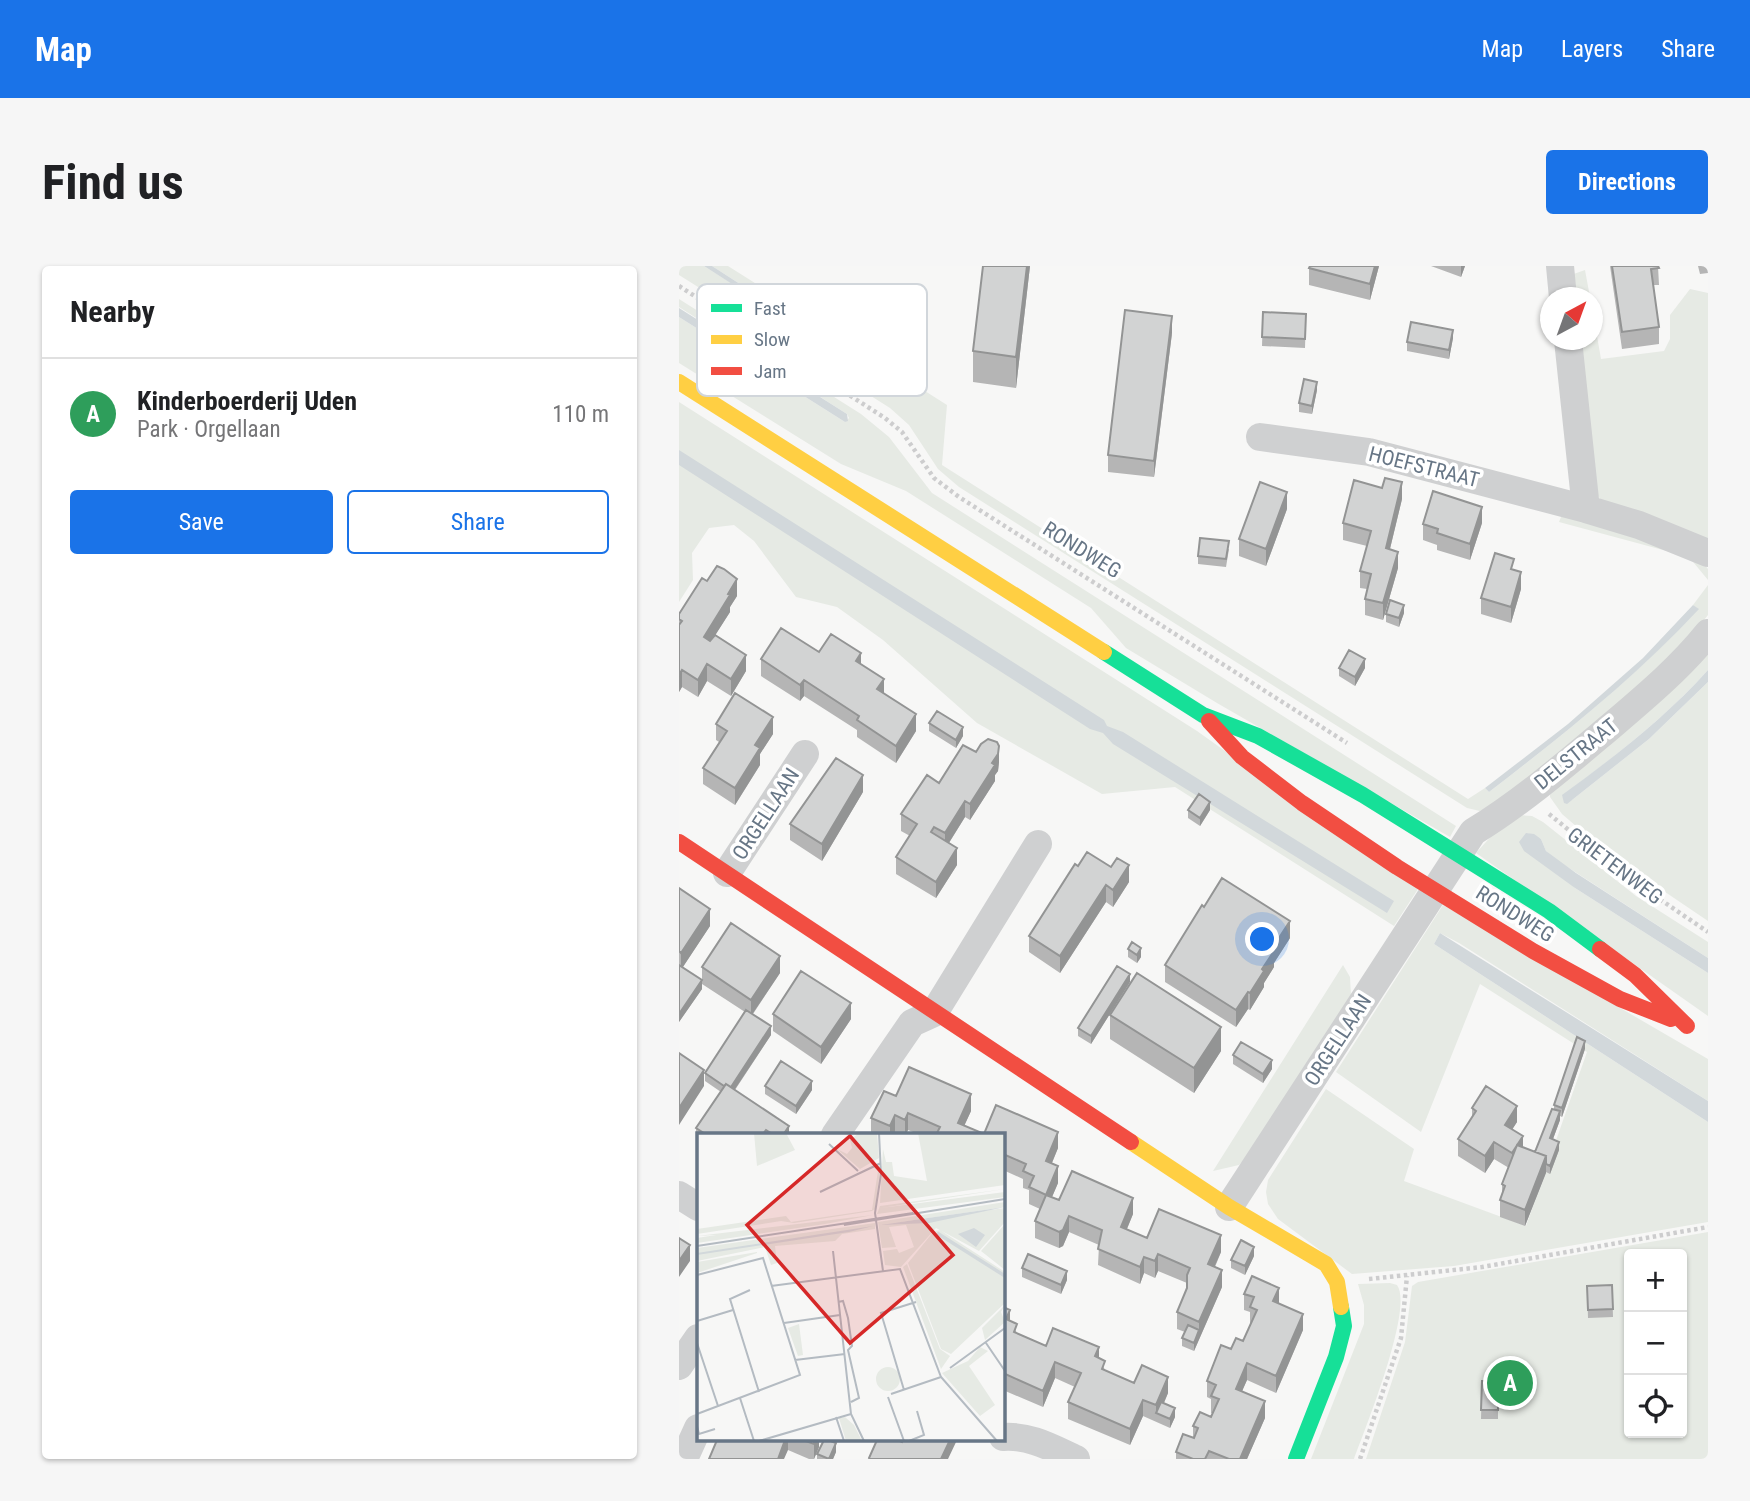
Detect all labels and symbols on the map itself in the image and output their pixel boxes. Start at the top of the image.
legend [697,284,927,396]
north arrow [1540,287,1603,350]
text: Fast [754,297,786,320]
text: Slow [754,328,790,351]
text: Jam [754,360,787,383]
street label: HOEFSTRAAT [1366,442,1482,492]
street label: RONDWEG [1038,517,1126,583]
street label: DELSTRAAT [1530,713,1622,795]
street label: ORGELLAAN [728,764,804,864]
street label: GRIETENWEG [1563,823,1667,909]
street label: RONDWEG [1471,881,1559,947]
your location [1245,922,1279,956]
street label: ORGELLAAN [1300,990,1376,1090]
inset map [697,1133,1005,1442]
pin: A [1487,1357,1533,1409]

